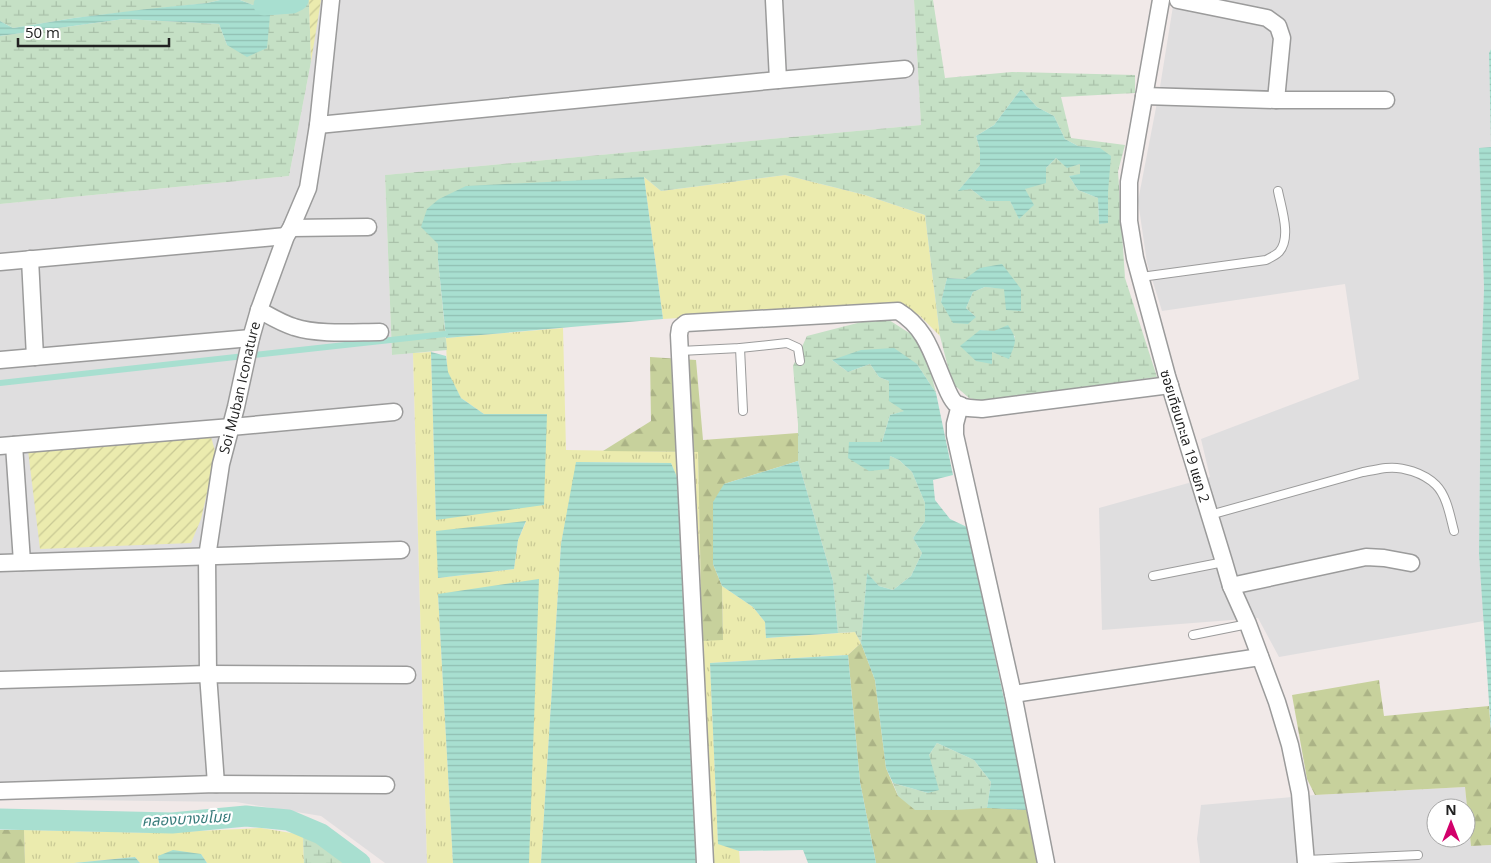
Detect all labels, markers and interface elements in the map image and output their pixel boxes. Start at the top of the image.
scale bar [18,15,169,47]
text: 50 m [25,22,60,42]
street label: Soi Muban Iconature [214,319,264,456]
street label: ซอยเทียนทะเล 19 แยก 2 [1156,367,1215,505]
north arrow [1426,798,1476,848]
text: N [1445,800,1457,819]
water label: คลองบางขโมย [141,806,232,830]

